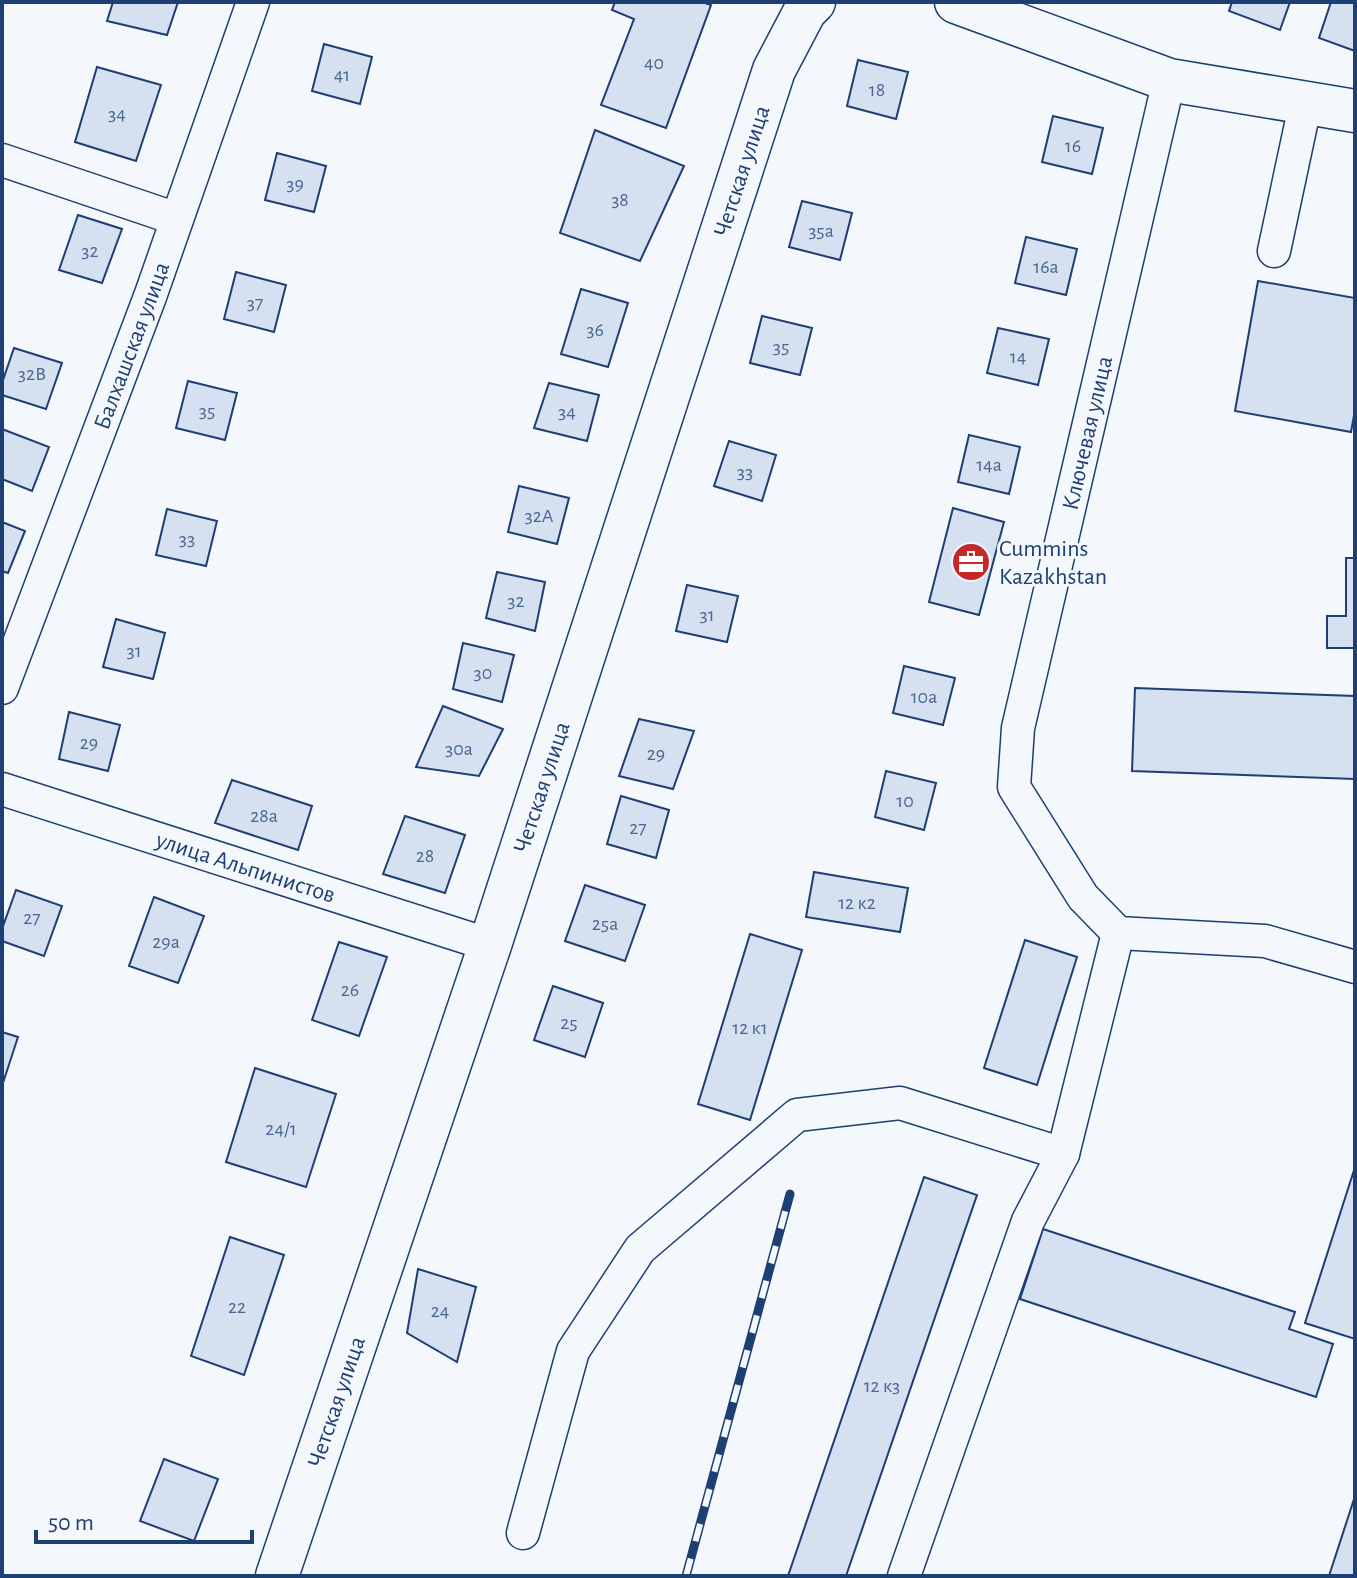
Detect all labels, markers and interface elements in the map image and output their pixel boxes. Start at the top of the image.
house number: 40 [644,53,664,73]
house number: 41 [334,65,350,85]
house number: 18 [869,80,885,100]
street label: Четская улица [710,103,775,240]
house number: 34 [108,104,126,124]
house number: 16 [1065,136,1081,156]
house number: 39 [286,174,304,194]
house number: 38 [611,190,629,210]
house number: 35а [808,221,834,241]
house number: 32 [81,241,99,261]
house number: 16а [1033,257,1059,277]
street label: Балхашская улица [90,259,174,433]
house number: 37 [247,293,263,313]
house number: 36 [586,320,604,340]
house number: 35 [773,337,789,357]
house number: 14 [1010,347,1026,367]
street label: Ключевая улица [1059,354,1117,513]
house number: 32В [18,364,46,384]
house number: 35 [199,401,215,421]
house number: 34 [558,402,576,422]
house number: 14а [976,455,1002,475]
house number: 33 [737,462,753,482]
house number: 32А [524,506,554,526]
house number: 33 [179,529,195,549]
place label: Cummins Kazakhstan [999,537,1107,589]
office icon: Cummins Kazakhstan [950,541,992,583]
house number: 32 [507,591,525,611]
house number: 31 [699,605,715,625]
house number: 31 [126,641,142,661]
house number: 30 [474,663,492,683]
house number: 10а [911,687,937,707]
street label: Четская улица [510,719,575,856]
house number: 29 [80,733,98,753]
house number: 30а [445,739,473,759]
house number: 29 [647,744,665,764]
house number: 10 [896,791,914,811]
house number: 28а [250,806,278,826]
house number: 27 [629,818,647,838]
street label: улица Альпинистов [152,828,338,908]
house number: 28 [416,846,434,866]
house number: 12 к2 [838,893,876,913]
house number: 27 [23,908,41,928]
house number: 25а [592,914,618,934]
house number: 29а [152,932,180,952]
house number: 26 [341,980,359,1000]
house number: 25 [560,1013,578,1033]
house number: 12 к1 [732,1018,768,1038]
house number: 24/1 [265,1119,297,1139]
house number: 22 [228,1297,246,1317]
house number: 24 [431,1301,449,1321]
street label: Четская улица [304,1334,370,1470]
house number: 12 к3 [864,1376,900,1396]
scale bar [36,1494,252,1544]
text: 50 m [48,1511,94,1535]

